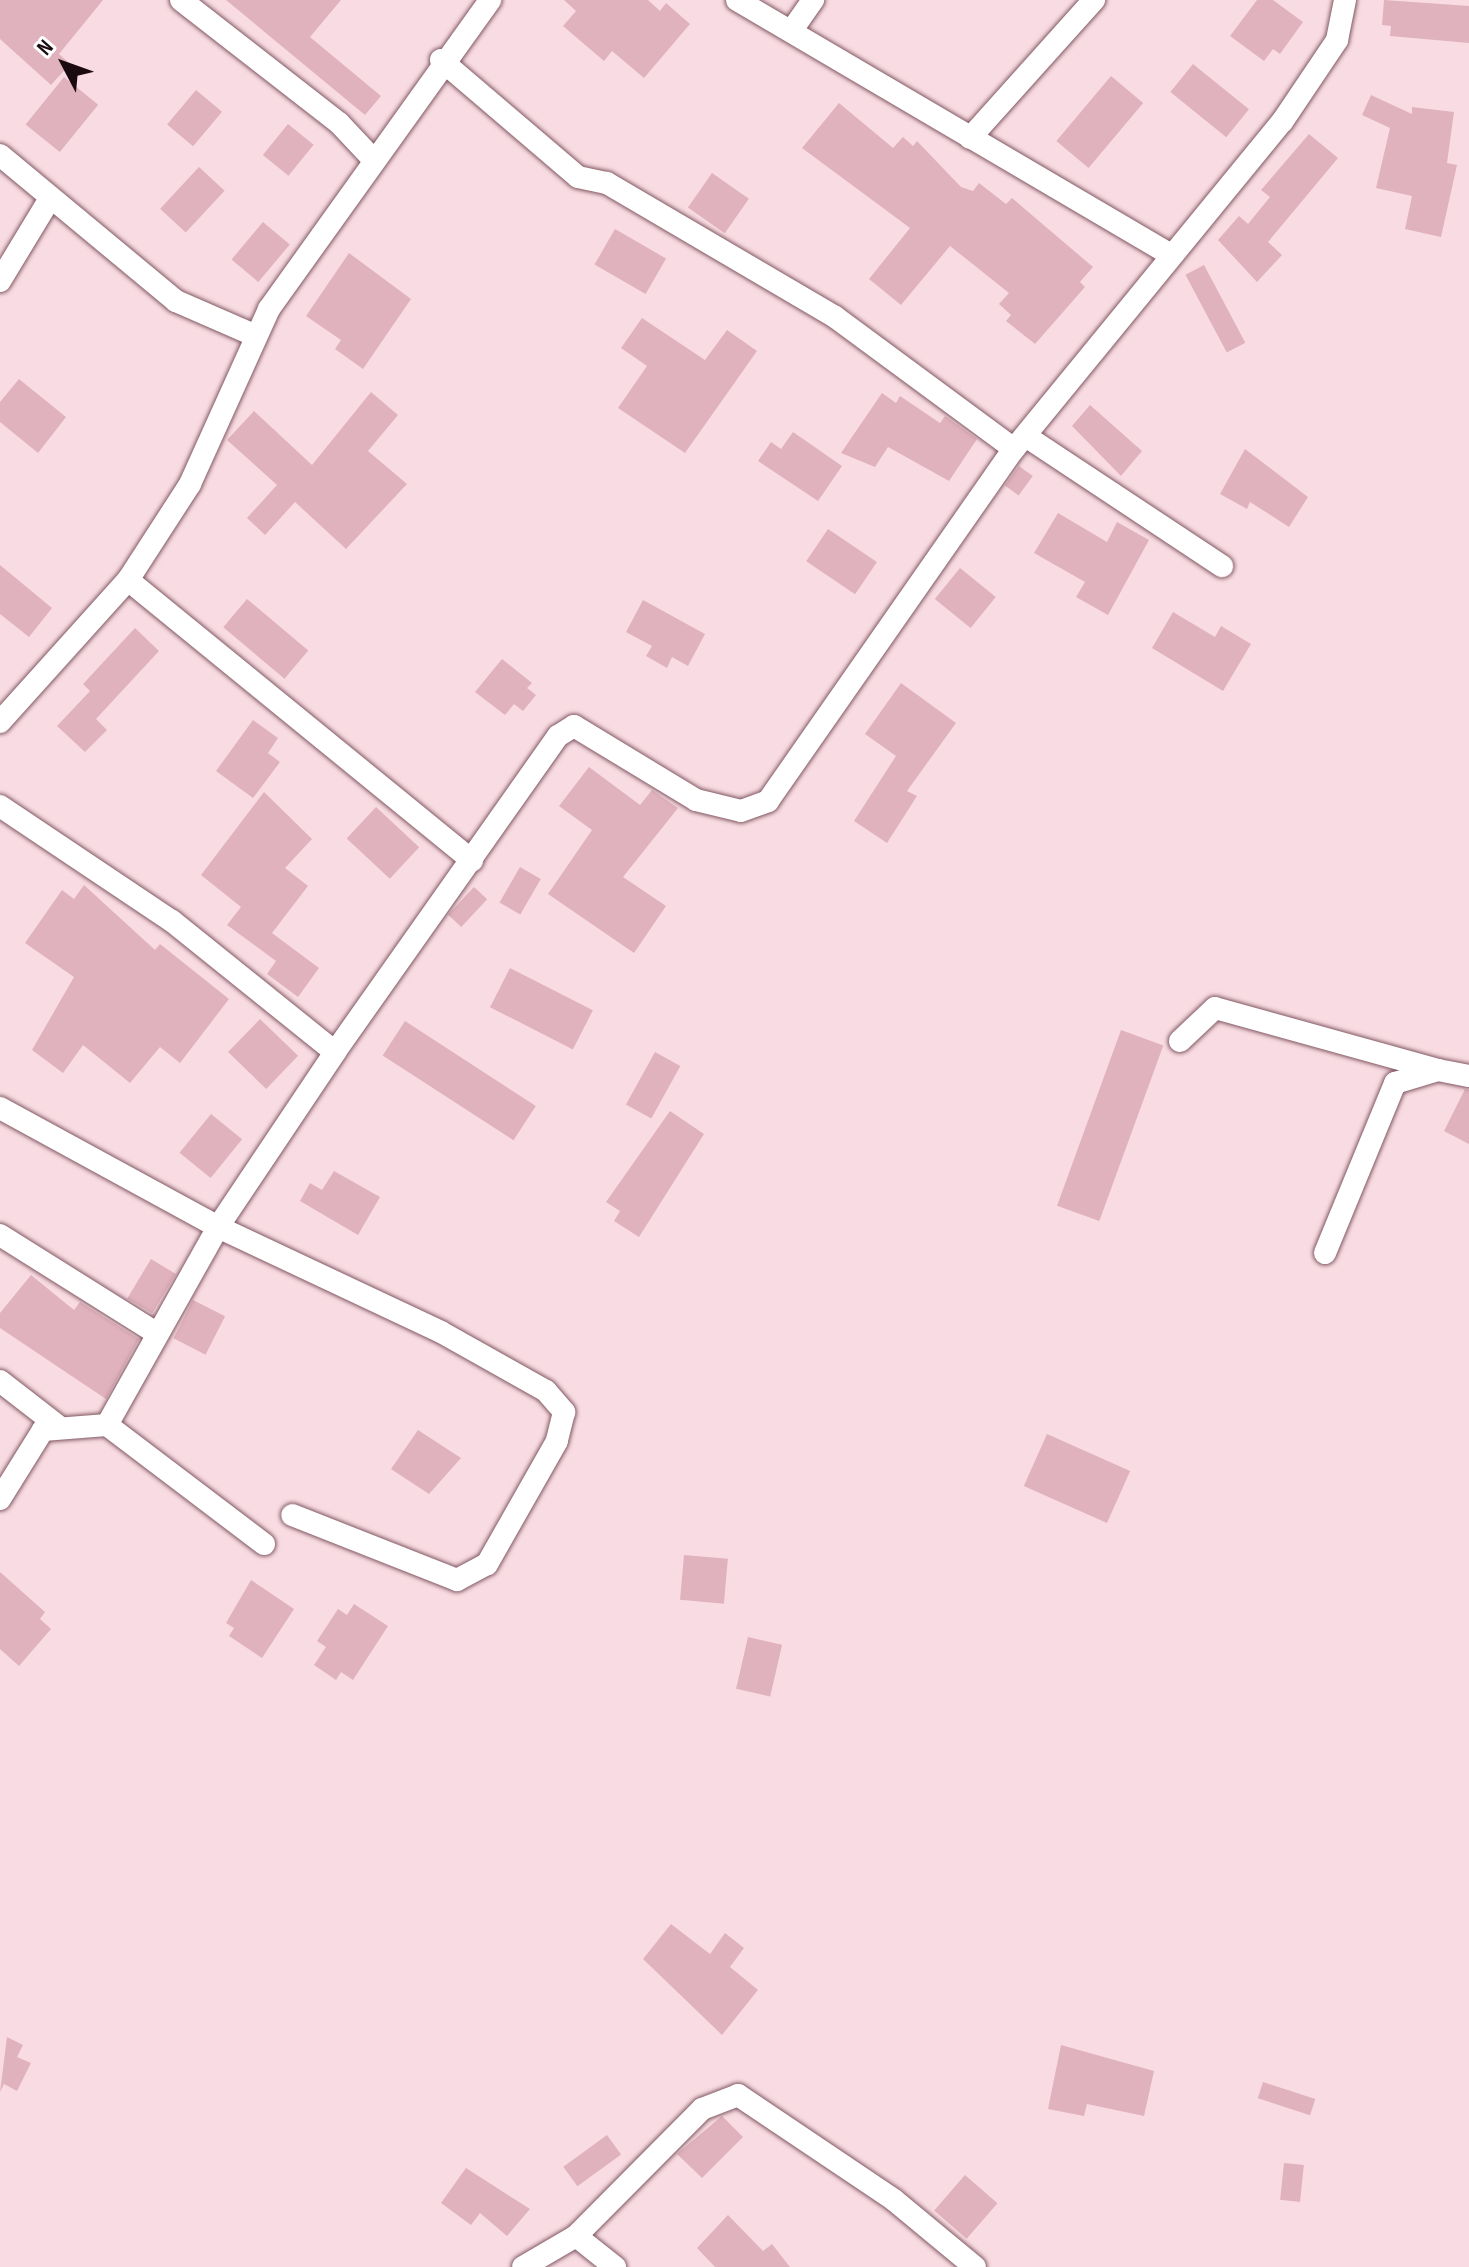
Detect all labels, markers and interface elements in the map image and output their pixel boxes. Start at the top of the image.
north arrow [24,24,104,104]
text: N [31,35,60,61]

